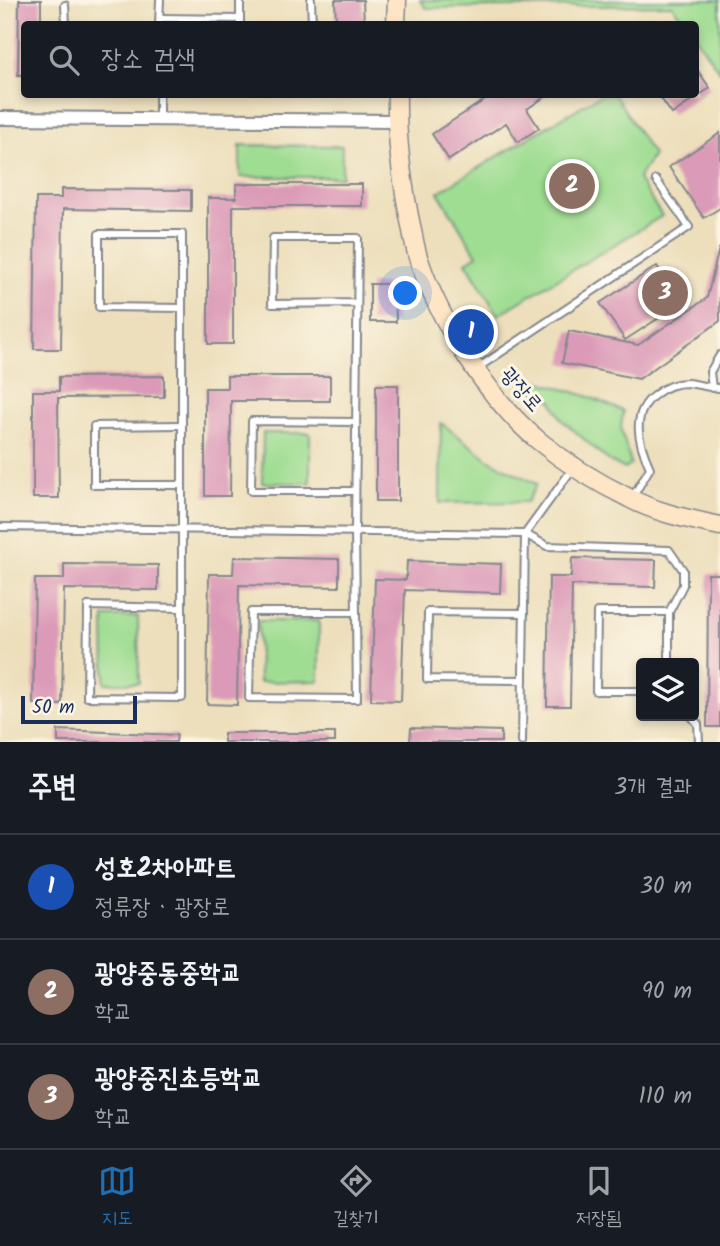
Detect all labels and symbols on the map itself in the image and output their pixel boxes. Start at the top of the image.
pin: 2 [549,160,595,212]
pin: 3 [642,267,688,319]
your location [388,276,422,310]
pin: 1 [448,306,494,358]
street label: 광장로 [492,360,550,420]
scale bar [21,693,136,725]

